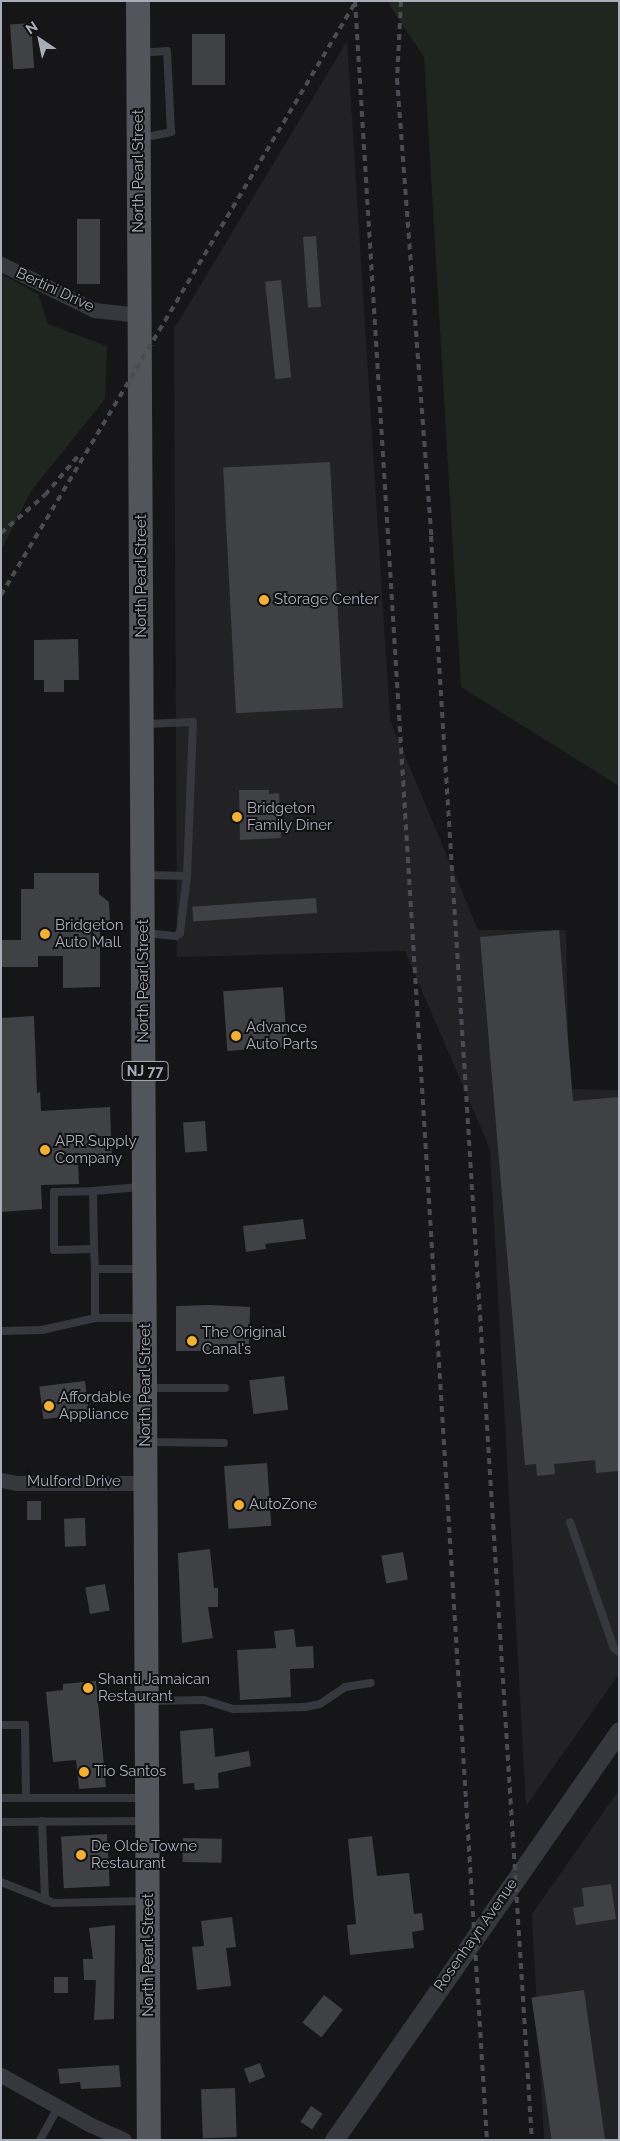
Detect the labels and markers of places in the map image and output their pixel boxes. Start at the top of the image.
place label: Storage Center [274,591,379,609]
marker: Storage Center [258,594,270,606]
place label: Bridgeton Family Diner [247,799,333,834]
marker: Bridgeton Family Diner [231,811,243,823]
place label: Bridgeton Auto Mall [55,916,123,951]
marker: Bridgeton Auto Mall [39,928,51,940]
place label: Advance Auto Parts [246,1018,317,1053]
marker: Advance Auto Parts [230,1030,242,1042]
place label: APR Supply Company [55,1132,137,1167]
marker: APR Supply Company [39,1144,51,1156]
place label: The Original Canal's [202,1323,286,1358]
marker: The Original Canal's [186,1335,198,1347]
place label: Affordable Appliance [59,1388,131,1423]
marker: Affordable Appliance [43,1400,55,1412]
place label: AutoZone [249,1496,317,1514]
marker: AutoZone [233,1499,245,1511]
place label: Shanti Jamaican Restaurant [98,1670,210,1705]
marker: Shanti Jamaican Restaurant [82,1682,94,1694]
place label: Tio Santos [94,1763,166,1781]
marker: Tio Santos [78,1766,90,1778]
place label: De Olde Towne Restaurant [91,1837,198,1872]
marker: De Olde Towne Restaurant [75,1849,87,1861]

